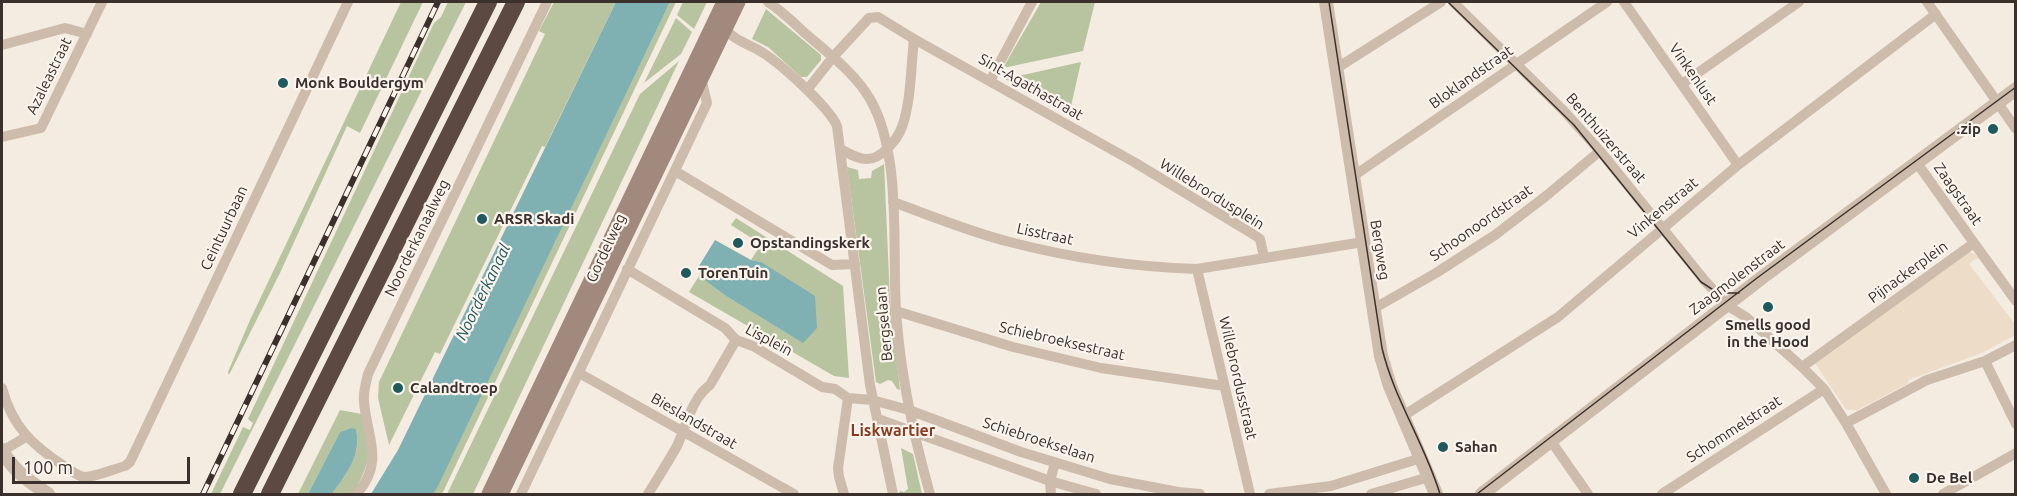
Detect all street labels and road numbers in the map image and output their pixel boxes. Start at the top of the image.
street label: Azaleastraat [23,34,75,118]
street label: Vinkenlust [1665,40,1721,108]
street label: Bloklandstraat [1426,41,1516,113]
street label: Sint-Agathastraat [976,50,1086,124]
street label: Benthuizerstraat [1562,89,1650,187]
street label: Willebrordusplein [1156,155,1268,233]
street label: Zaagstraat [1930,159,1986,229]
street label: Vinkenstraat [1624,174,1702,242]
street label: Noorderkanaalweg [381,176,453,300]
street label: Schoonoordstraat [1426,181,1536,265]
street label: Ceintuurbaan [197,183,251,273]
street label: Gordelweg [582,211,630,285]
street label: Lisstraat [1015,219,1075,249]
street label: Bergweg [1366,219,1394,281]
street label: Zaagmolenstraat [1686,235,1788,319]
street label: Pijnackerplein [1865,237,1951,307]
street label: Bergselaan [872,286,896,362]
street label: Willebrordusstraat [1215,315,1261,441]
street label: Schiebroeksestraat [997,318,1127,364]
street label: Lisplein [742,320,796,360]
street label: Bieslandstraat [648,389,740,453]
street label: Schommelstraat [1683,392,1785,466]
street label: Schiebroekselaan [981,413,1097,467]

